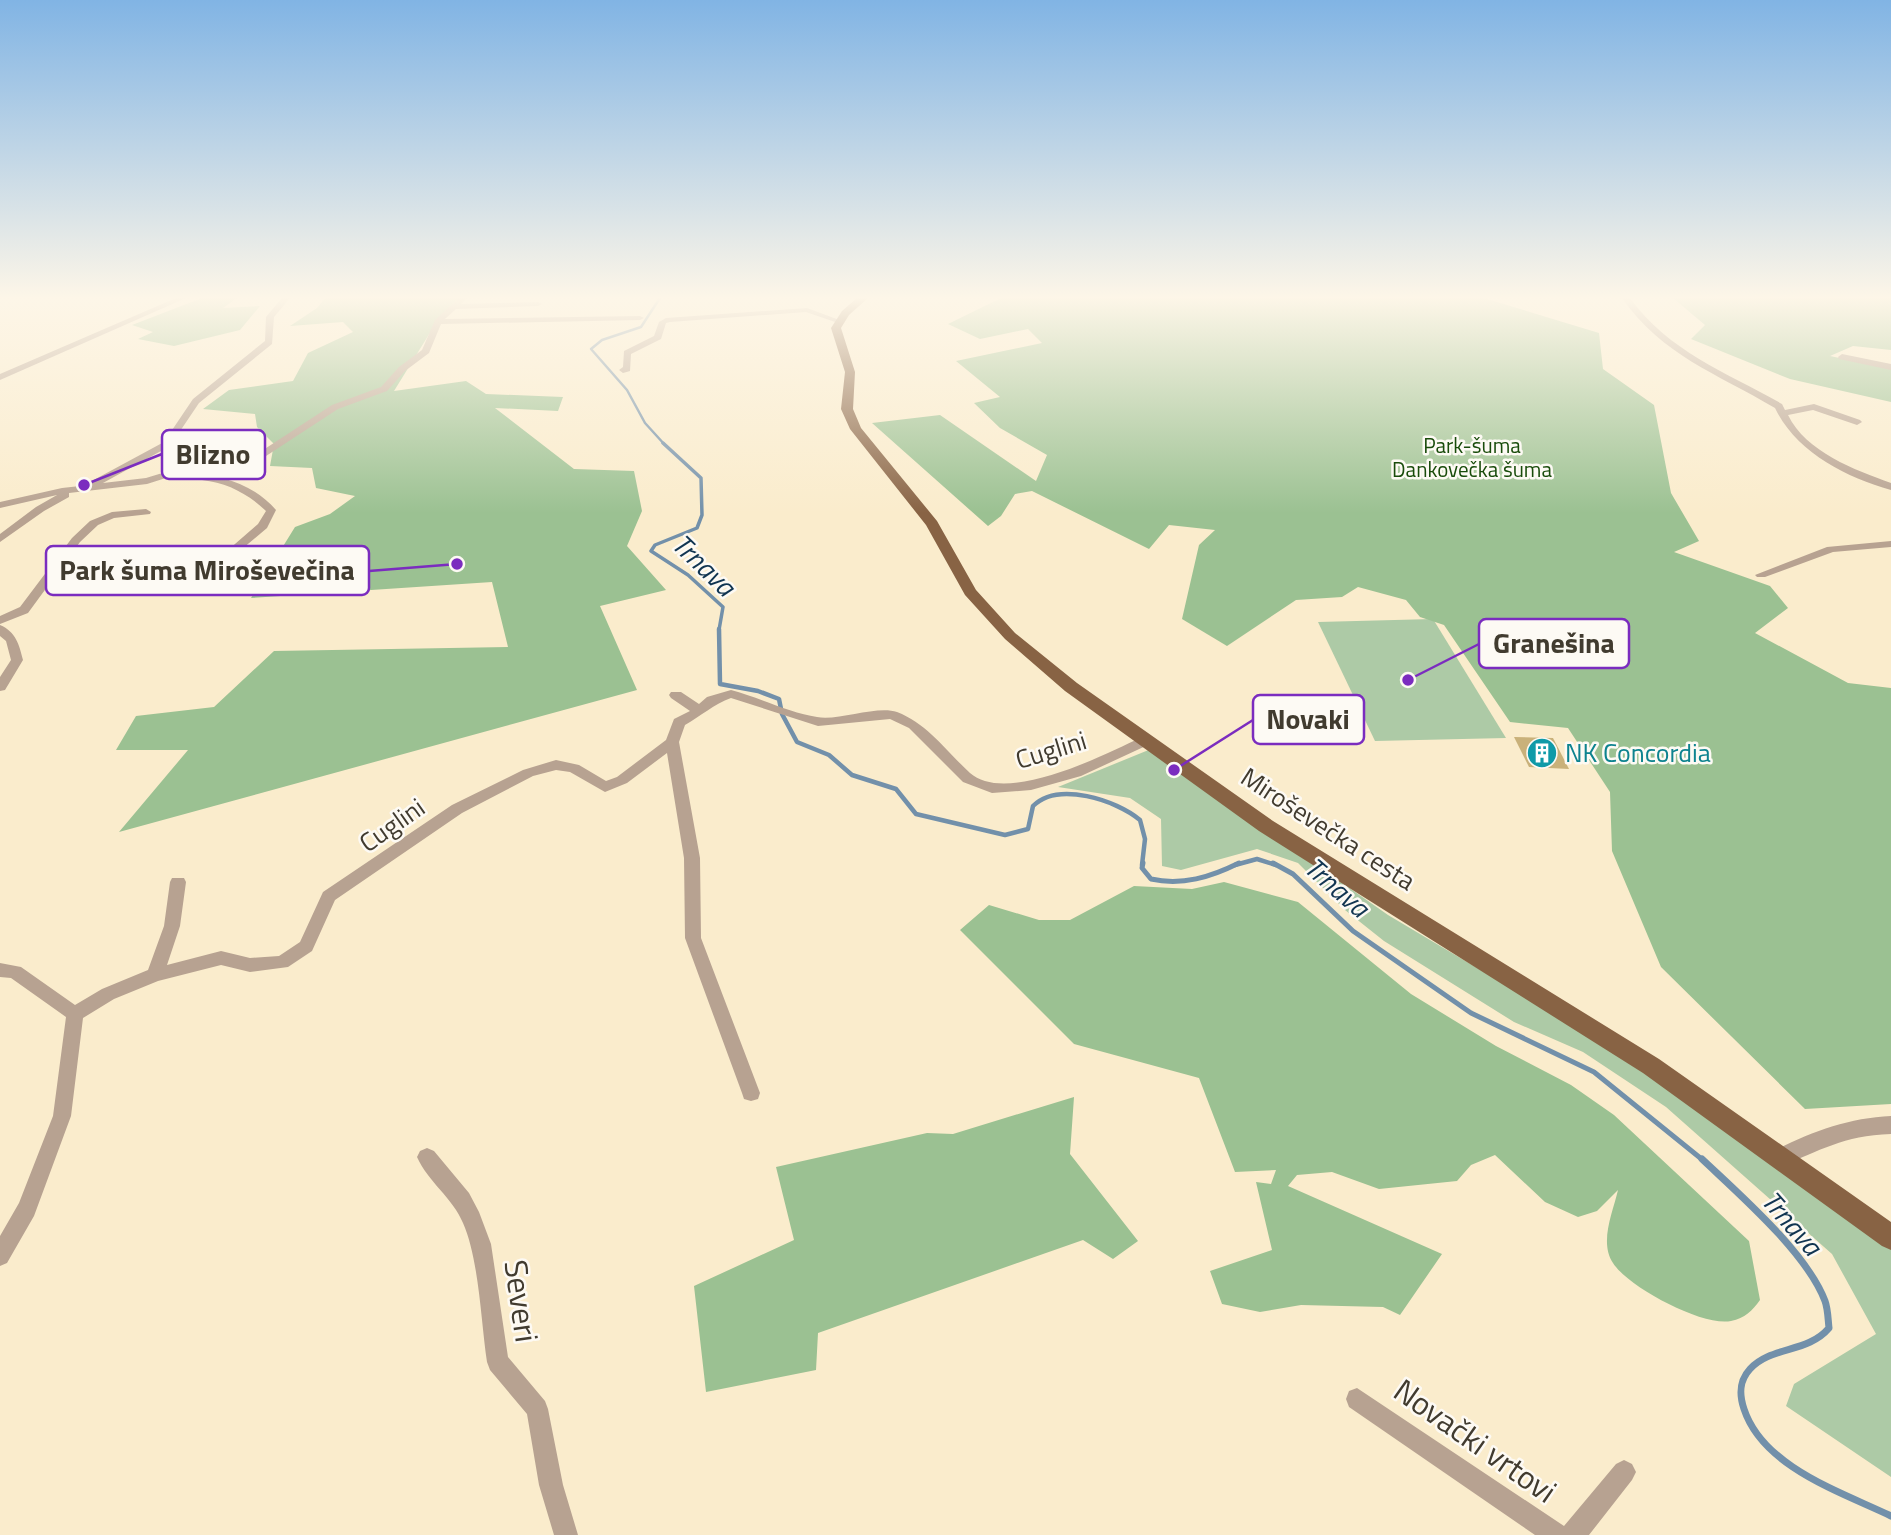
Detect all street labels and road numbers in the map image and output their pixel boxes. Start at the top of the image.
street label: Cuglini [1011,720,1091,779]
street label: Miroševečka cesta [1233,757,1423,900]
street label: Cuglini [351,788,433,861]
street label: Severi [492,1257,552,1345]
street label: Novački vrtovi [1384,1366,1567,1514]

